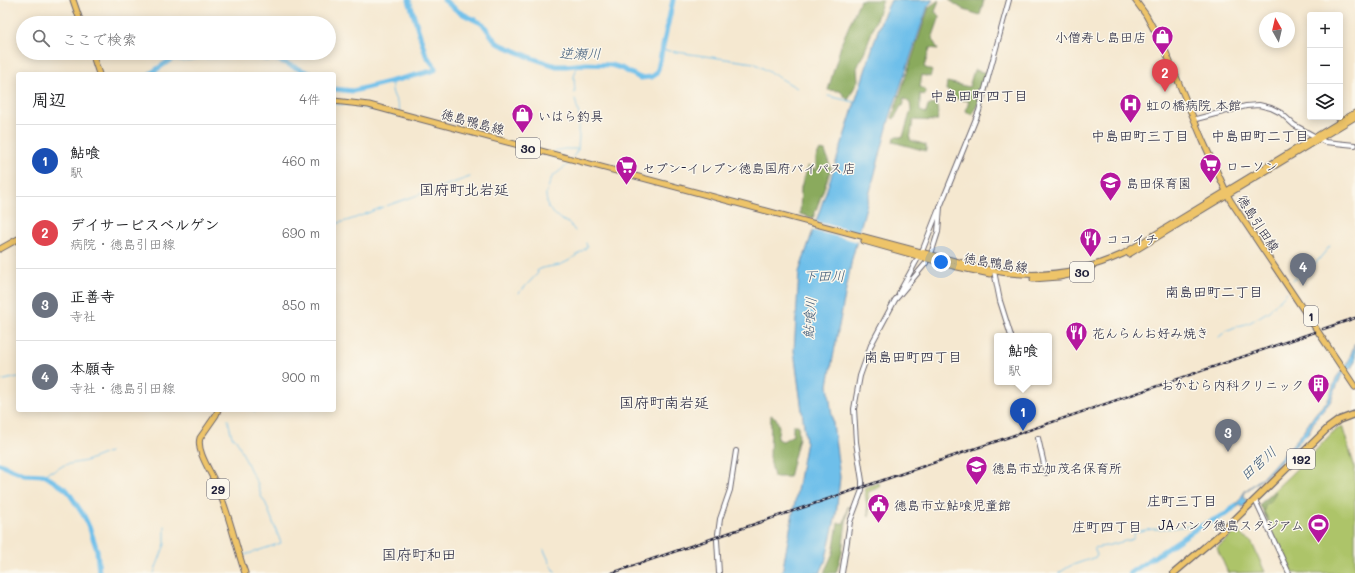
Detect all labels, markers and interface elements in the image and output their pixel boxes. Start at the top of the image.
north arrow [1259,12,1295,48]
map controls [1307,12,1343,120]
button: + [1307,12,1343,48]
search box [16,16,336,60]
shop icon: 小僧寿し島田店 [1149,23,1175,56]
icon: search [30,27,52,49]
place label: 小僧寿し島田店 [1055,28,1146,45]
text: ここで検索 [62,29,137,49]
water label: 逆瀬川 [559,43,601,63]
button: − [1307,48,1343,84]
pin: 2 [1152,59,1178,92]
button: layers [1307,84,1343,120]
district label: 中島田町四丁目 [930,86,1028,105]
text: 周辺 [32,88,66,110]
text: 4件 [299,90,320,107]
hospital icon: 虹の橋病院 本館 [1118,91,1144,124]
place label: 虹の橋病院 本館 [1146,96,1241,113]
shop icon: いはら釣具 [510,102,536,135]
street label: 徳島鴨島線 [439,104,508,138]
place label: いはら釣具 [538,107,603,124]
district label: 中島田町三丁目 [1091,126,1189,145]
district label: 中島田町二丁目 [1211,126,1309,145]
road number: 30 [516,138,540,158]
text: 鮎喰 [70,142,100,162]
text: 1 [42,152,48,169]
text: 460 m [282,152,320,169]
supermarket icon: ローソン [1198,152,1224,185]
supermarket icon: セブン-イレブン徳島国府バイパス店 [613,154,639,187]
place label: ローソン [1226,157,1278,174]
place label: セブン-イレブン徳島国府バイパス店 [642,159,855,176]
text: 駅 [70,163,83,180]
school or university icon: 島田保育園 [1098,169,1124,202]
place label: 島田保育園 [1126,174,1191,191]
district label: 国府町北岩延 [419,179,509,199]
street label: 徳島引田線 [1234,191,1284,256]
text: デイサービスベルゲン [70,214,219,234]
text: 2 [41,224,49,241]
text: 690 m [282,224,320,241]
restaurant icon: ココイチ [1077,225,1103,258]
place label: ココイチ [1106,230,1158,247]
text: 病院 · 徳島引田線 [70,235,175,252]
street label: 徳島鴨島線 [963,249,1030,276]
your location [931,252,951,272]
pin: 4 [1290,253,1316,286]
road number: 30 [1070,262,1094,282]
water label: 下田川 [803,266,845,285]
district label: 南島田町二丁目 [1165,282,1263,301]
text: 正善寺 [70,286,115,306]
text: 3 [41,296,49,313]
text: 850 m [282,296,320,313]
water label: 鮎喰川 [798,296,820,340]
road number: 1 [1304,306,1318,326]
text: 寺社 [70,307,96,324]
restaurant icon: 花んらんお好み焼き [1064,319,1090,352]
place label: 花んらんお好み焼き [1092,324,1209,341]
popup [994,333,1052,385]
text: 鮎喰 [1008,340,1038,360]
district label: 南島田町四丁目 [864,347,962,366]
text: 本願寺 [70,358,115,378]
text: 駅 [1008,361,1021,378]
text: 4 [41,368,49,385]
text: 900 m [282,368,320,385]
building icon: おかむら内科クリニック [1306,371,1332,404]
place label: おかむら内科クリニック [1161,376,1304,393]
text: 寺社 · 徳島引田線 [70,379,175,396]
district label: 国府町南岩延 [619,392,709,412]
pin: 1 [1010,398,1036,431]
pin: 3 [1215,419,1241,452]
water label: 田宮川 [1236,442,1280,484]
road number: 192 [1287,449,1315,469]
school or university icon: 徳島市立加茂名保育所 [964,454,990,487]
place label: 徳島市立加茂名保育所 [992,459,1122,476]
road number: 29 [207,479,229,499]
public building icon: 徳島市立鮎喰児童館 [866,491,892,524]
district label: 庄町三丁目 [1147,491,1217,510]
place label: 徳島市立鮎喰児童館 [894,496,1011,513]
sports icon: JAバンク徳島スタジアム [1306,511,1332,544]
place label: JAバンク徳島スタジアム [1158,516,1304,533]
district label: 庄町四丁目 [1072,517,1142,536]
district label: 国府町和田 [381,544,457,564]

